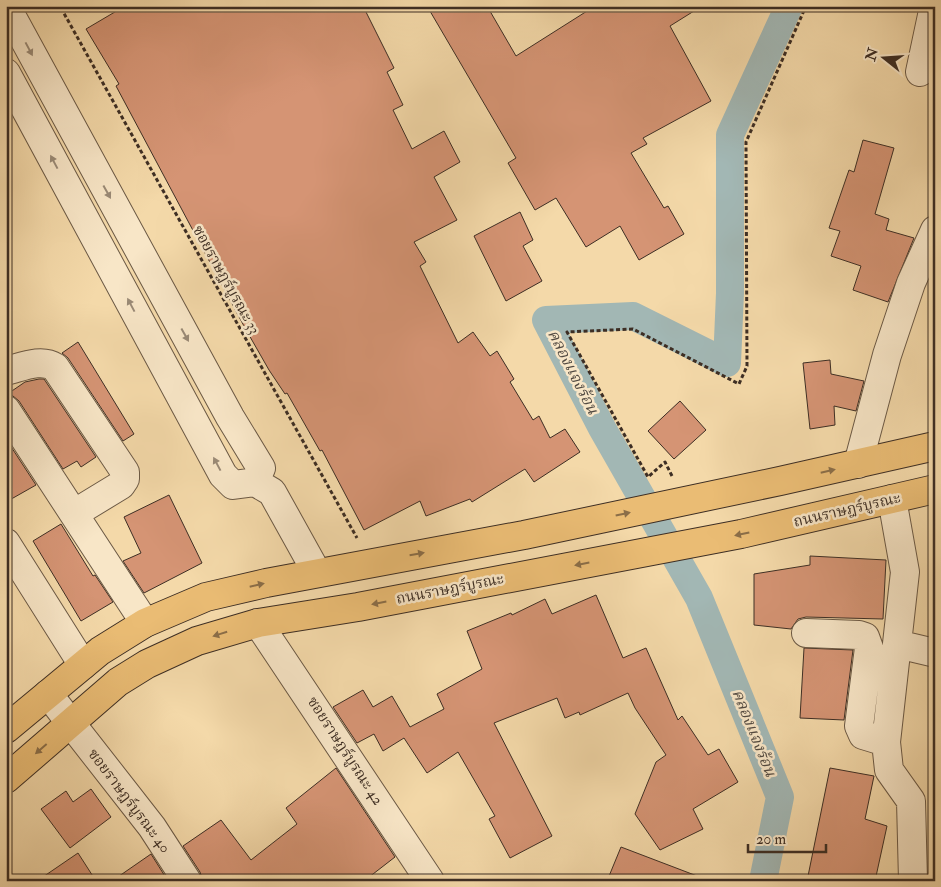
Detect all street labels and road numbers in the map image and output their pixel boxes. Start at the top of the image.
street label: ซอยราษฎร์บูรณะ 33 [188,222,265,338]
street label: ถนนราษฎร์บูรณะ [791,487,902,532]
street label: ถนนราษฎร์บูรณะ [394,568,505,609]
street label: ซอยราษฎร์บูรณะ 42 [303,693,388,809]
street label: ซอยราษฎร์บูรณะ 40 [84,744,175,857]

